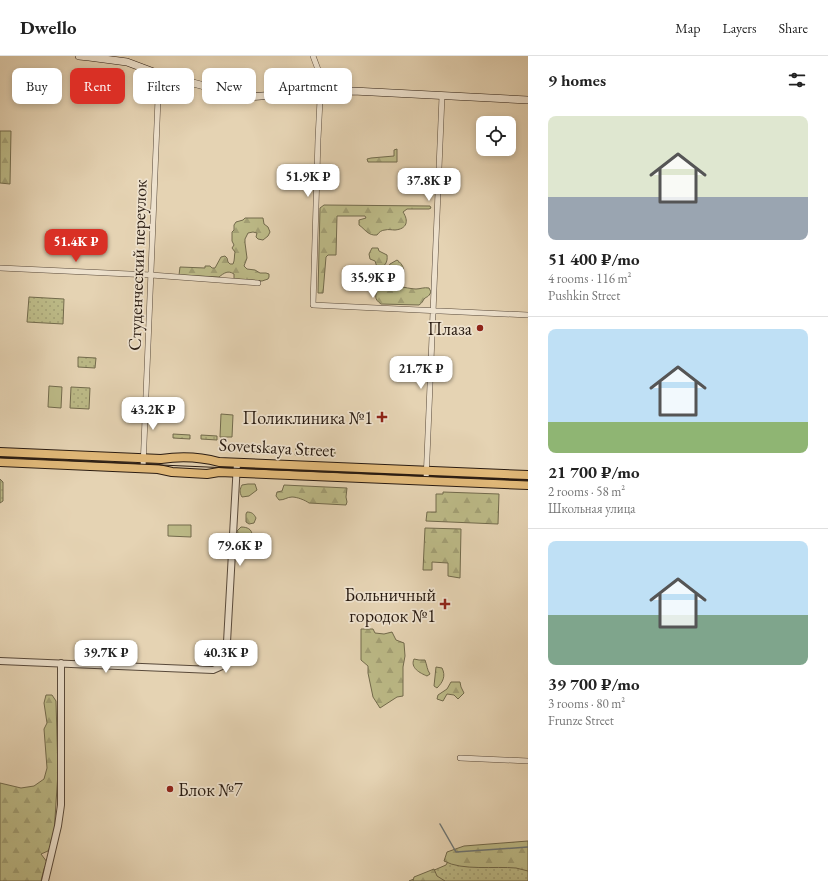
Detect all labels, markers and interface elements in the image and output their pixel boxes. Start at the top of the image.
text: Dwello [20,15,77,40]
text: Map [675,19,700,37]
text: Layers [722,19,757,37]
text: Share [779,19,808,37]
chip: Buy [12,68,62,104]
chip: Rent [70,68,125,104]
chip: Filters [133,68,194,104]
chip: New [202,68,256,104]
chip: Apartment [264,68,352,104]
text: 9 homes [548,69,606,91]
icon: filters [786,69,808,91]
map controls [476,116,516,156]
button: locate [476,116,516,156]
icon: home [642,142,714,214]
pin: 51.9K ₽ [271,164,345,198]
text: 51.9K ₽ [286,168,330,185]
pin: 37.8K ₽ [392,168,466,202]
text: 37.8K ₽ [407,172,451,189]
street label: Студенческий переулок [123,179,151,351]
pin: 51.4K ₽ [39,229,113,263]
text: 51.4K ₽ [54,233,98,250]
text: 51 400 ₽/mo [548,248,640,270]
pin: 35.9K ₽ [336,265,410,299]
text: 35.9K ₽ [351,269,395,286]
text: 4 rooms · 116 m² [548,270,632,287]
text: Pushkin Street [548,287,620,304]
place label: Плаза [427,317,473,340]
marker: Плаза [475,323,485,333]
icon: home [642,355,714,427]
pin: 21.7K ₽ [384,356,458,390]
text: 21.7K ₽ [399,360,443,377]
pin: 43.2K ₽ [116,397,190,431]
text: 43.2K ₽ [131,401,175,418]
place label: Поликлиника №1 [242,406,373,429]
marker: Поликлиника №1 [376,411,388,423]
street label: Sovetskaya Street [218,432,336,462]
text: 21 700 ₽/mo [548,461,640,483]
text: 2 rooms · 58 m² [548,483,625,500]
text: Школьная улица [548,500,636,517]
pin: 79.6K ₽ [203,533,277,567]
text: 79.6K ₽ [218,537,262,554]
icon: home [642,567,714,639]
place label: Больничный городок №1 [344,583,436,627]
marker: Больничный городок №1 [439,598,451,610]
pin: 39.7K ₽ [69,640,143,674]
pin: 40.3K ₽ [189,640,263,674]
text: 39.7K ₽ [84,644,128,661]
text: 40.3K ₽ [204,644,248,661]
text: 39 700 ₽/mo [548,673,640,695]
text: 3 rooms · 80 m² [548,695,625,712]
text: Frunze Street [548,712,614,729]
place label: Блок №7 [178,778,243,801]
marker: Блок №7 [165,784,175,794]

